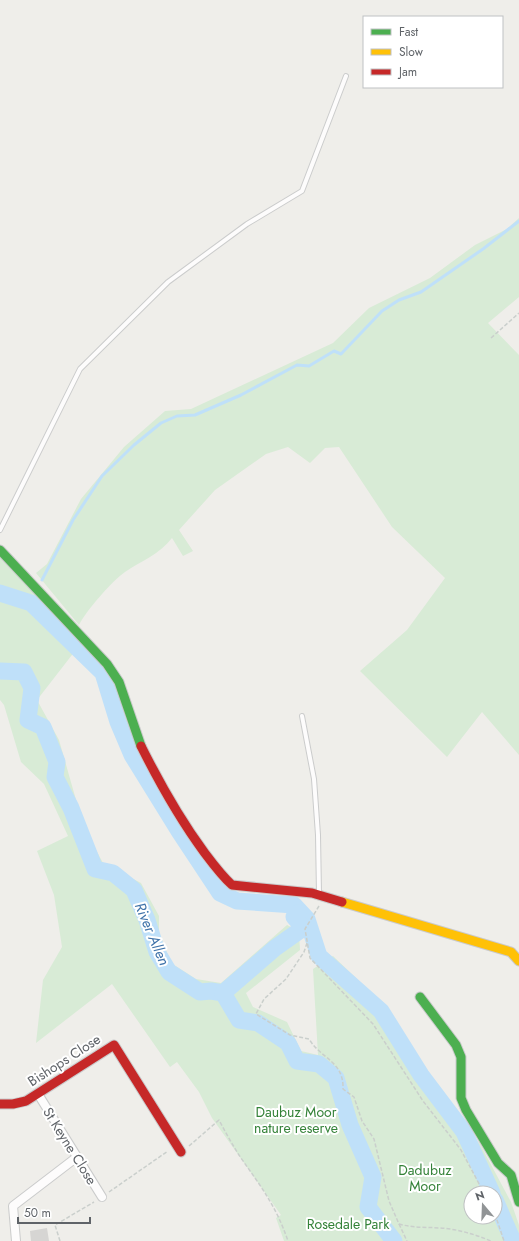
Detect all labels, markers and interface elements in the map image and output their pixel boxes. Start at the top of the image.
legend [363,16,503,88]
text: Fast [399,23,418,41]
text: Slow [399,43,424,61]
text: Jam [397,63,417,81]
water label: River Allen [129,899,175,969]
street label: Bishops Close [24,1029,104,1091]
park label: Daubuz Moor nature reserve [254,1102,338,1138]
street label: St Keyne Close [38,1103,102,1189]
park label: Dadubuz Moor [398,1160,452,1196]
north arrow [463,1185,503,1225]
text: N [473,1187,486,1205]
scale bar [18,1199,90,1225]
text: 50 m [24,1204,51,1222]
park label: Rosedale Park [307,1214,390,1234]

